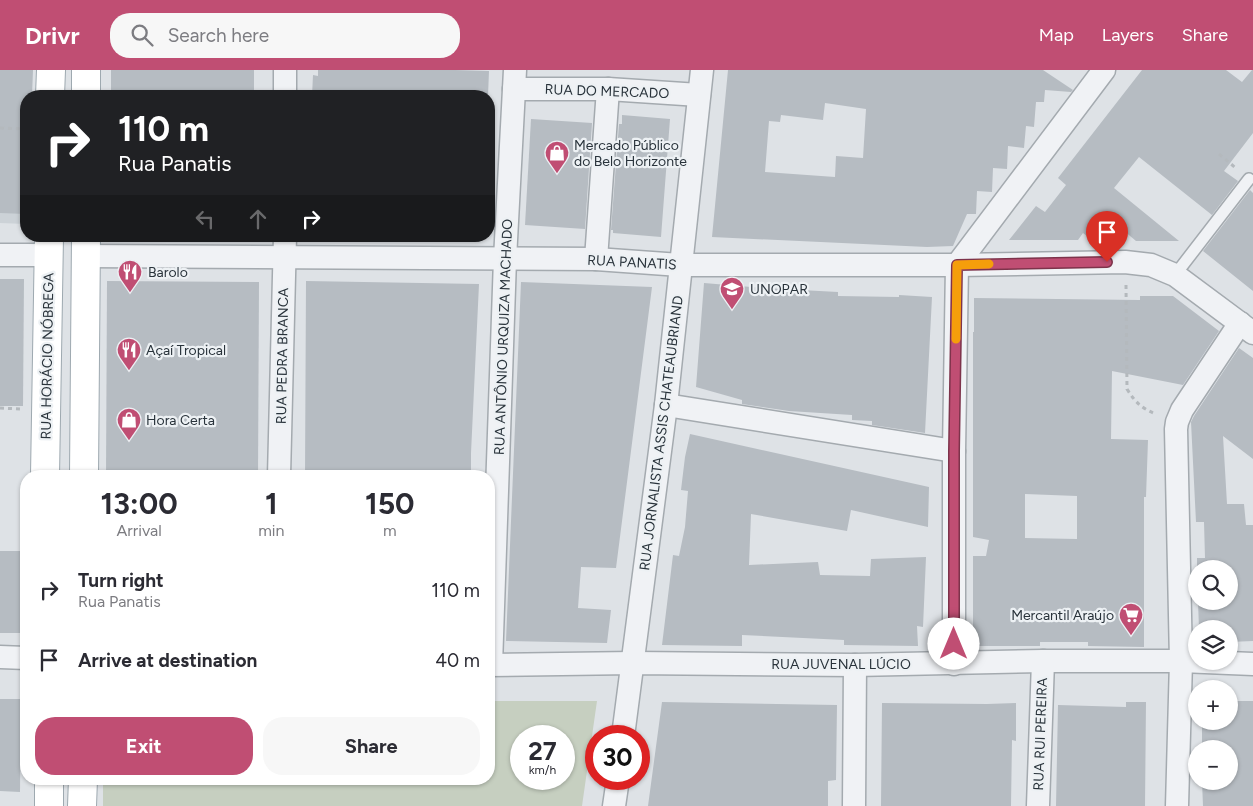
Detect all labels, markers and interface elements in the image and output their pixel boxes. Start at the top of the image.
search box [110,13,460,58]
text: Drivr [25,21,80,50]
icon: search [128,21,156,49]
text: Search here [168,24,269,47]
text: Map [1039,24,1074,46]
text: Layers [1102,24,1154,46]
text: Share [1182,24,1228,46]
street label: RUA DO MERCADO [544,81,670,102]
text: 110 m [118,108,209,150]
icon: right [35,110,100,175]
place label: Mercado Público do Belo Horizonte [574,137,687,170]
shop icon: Mercado Público do Belo Horizonte [544,140,570,174]
text: Rua Panatis [118,150,232,177]
icon: left [191,205,219,233]
icon: ahead [244,205,272,233]
icon: right [297,205,325,233]
pin [1086,211,1128,262]
icon: arrive [1093,218,1121,246]
street label: RUA ANTÔNIO URQUIZA MACHADO [491,219,516,455]
street label: RUA PANATIS [587,252,677,273]
restaurant icon: Barolo [117,259,143,293]
place label: Barolo [148,264,188,281]
street label: RUA HORÁCIO NÓBREGA [38,272,57,440]
school or university icon: UNOPAR [719,276,745,310]
place label: UNOPAR [750,281,808,298]
street label: RUA PEDRA BRANCA [273,287,292,424]
street label: RUA JORNALISTA ASSIS CHATEAUBRIAND [636,295,687,572]
restaurant icon: Açaí Tropical [116,337,142,371]
place label: Açaí Tropical [146,342,226,359]
shop icon: Hora Certa [116,407,142,441]
place label: Hora Certa [146,412,215,429]
text: 13:00 [100,485,178,522]
text: 1 [265,485,278,522]
text: 150 [365,485,415,522]
text: Arrival [117,521,162,540]
text: min [258,521,284,540]
text: m [383,521,397,540]
map controls [1188,560,1238,790]
button: search [1188,560,1238,610]
text: Turn right [78,569,164,592]
icon: right [35,576,63,604]
text: 110 m [431,579,480,602]
text: Rua Panatis [78,592,161,611]
supermarket icon: Mercantil Araújo [1118,602,1144,636]
place label: Mercantil Araújo [1011,607,1114,624]
position arrow [927,617,979,669]
button: layers [1188,620,1238,670]
icon: arrive [35,646,63,674]
text: Arrive at destination [78,649,257,672]
text: 40 m [435,649,480,672]
street label: RUA JUVENAL LÚCIO [771,656,911,673]
street label: RUA RUI PEREIRA [1030,677,1051,791]
button: + [1188,680,1238,730]
button: Exit [35,717,253,775]
button: Share [263,717,480,775]
speed limit sign: 30 [585,725,650,790]
text: 27 [528,736,557,766]
button: − [1188,740,1238,790]
text: km/h [529,763,556,777]

